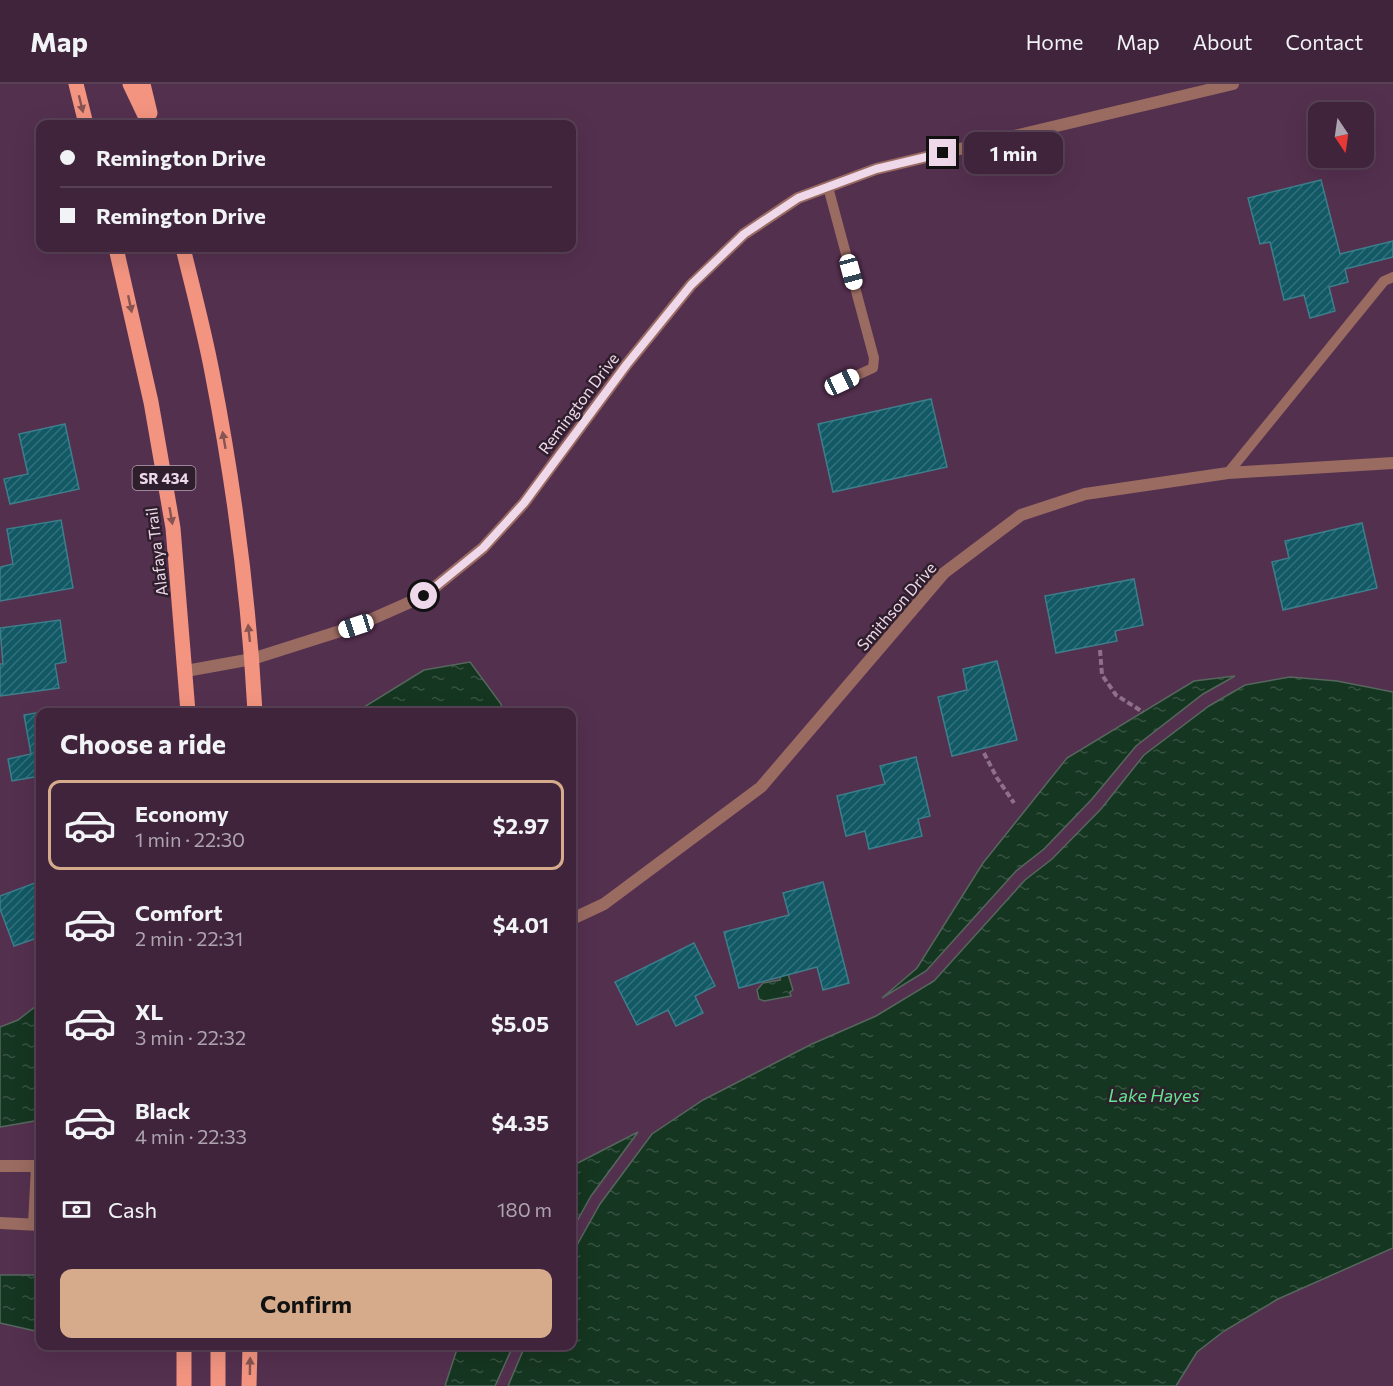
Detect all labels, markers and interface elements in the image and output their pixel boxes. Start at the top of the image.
text: Map [30,24,88,58]
text: Home [1026,29,1083,54]
text: Map [1116,29,1160,54]
text: About [1193,29,1252,54]
text: Contact [1285,29,1363,54]
one-way arrow [77,95,87,113]
north arrow [1308,102,1374,168]
map controls [1308,102,1374,168]
callout: 1 min [964,132,1063,174]
route end [929,139,956,166]
text: 1 min [990,141,1037,165]
text: Remington Drive [96,144,266,171]
text: Remington Drive [96,202,266,229]
car [838,252,864,292]
one-way arrow [125,295,135,314]
street label: Remington Drive [534,349,622,457]
car [822,366,862,398]
one-way arrow [219,430,228,449]
road number: SR 434 [132,466,195,490]
street label: Alafaya Trail [141,507,171,597]
one-way arrow [167,507,176,526]
street label: Smithson Drive [852,558,940,654]
route start [410,582,437,609]
car [336,612,376,640]
one-way arrow [244,624,254,643]
text: Choose a ride [60,727,226,760]
icon: car [63,798,117,852]
text: Economy [135,800,229,827]
text: $2.97 [493,812,549,839]
text: 1 min · 22:30 [135,827,245,851]
icon: car [63,897,117,951]
text: Comfort [135,899,223,926]
text: $4.01 [493,911,549,938]
text: 2 min · 22:31 [135,926,243,950]
icon: car [63,996,117,1050]
text: XL [135,998,163,1025]
text: $5.05 [491,1010,549,1037]
text: 3 min · 22:32 [135,1025,246,1049]
water label: Lake Hayes [1108,1084,1200,1106]
icon: car [63,1095,117,1149]
text: Black [135,1097,190,1124]
text: $4.35 [491,1109,549,1136]
text: 4 min · 22:33 [135,1124,247,1148]
icon: cash [60,1193,93,1226]
text: Cash [108,1196,157,1223]
text: 180 m [497,1197,552,1221]
button: Confirm [60,1269,552,1338]
one-way arrow [245,1356,255,1375]

